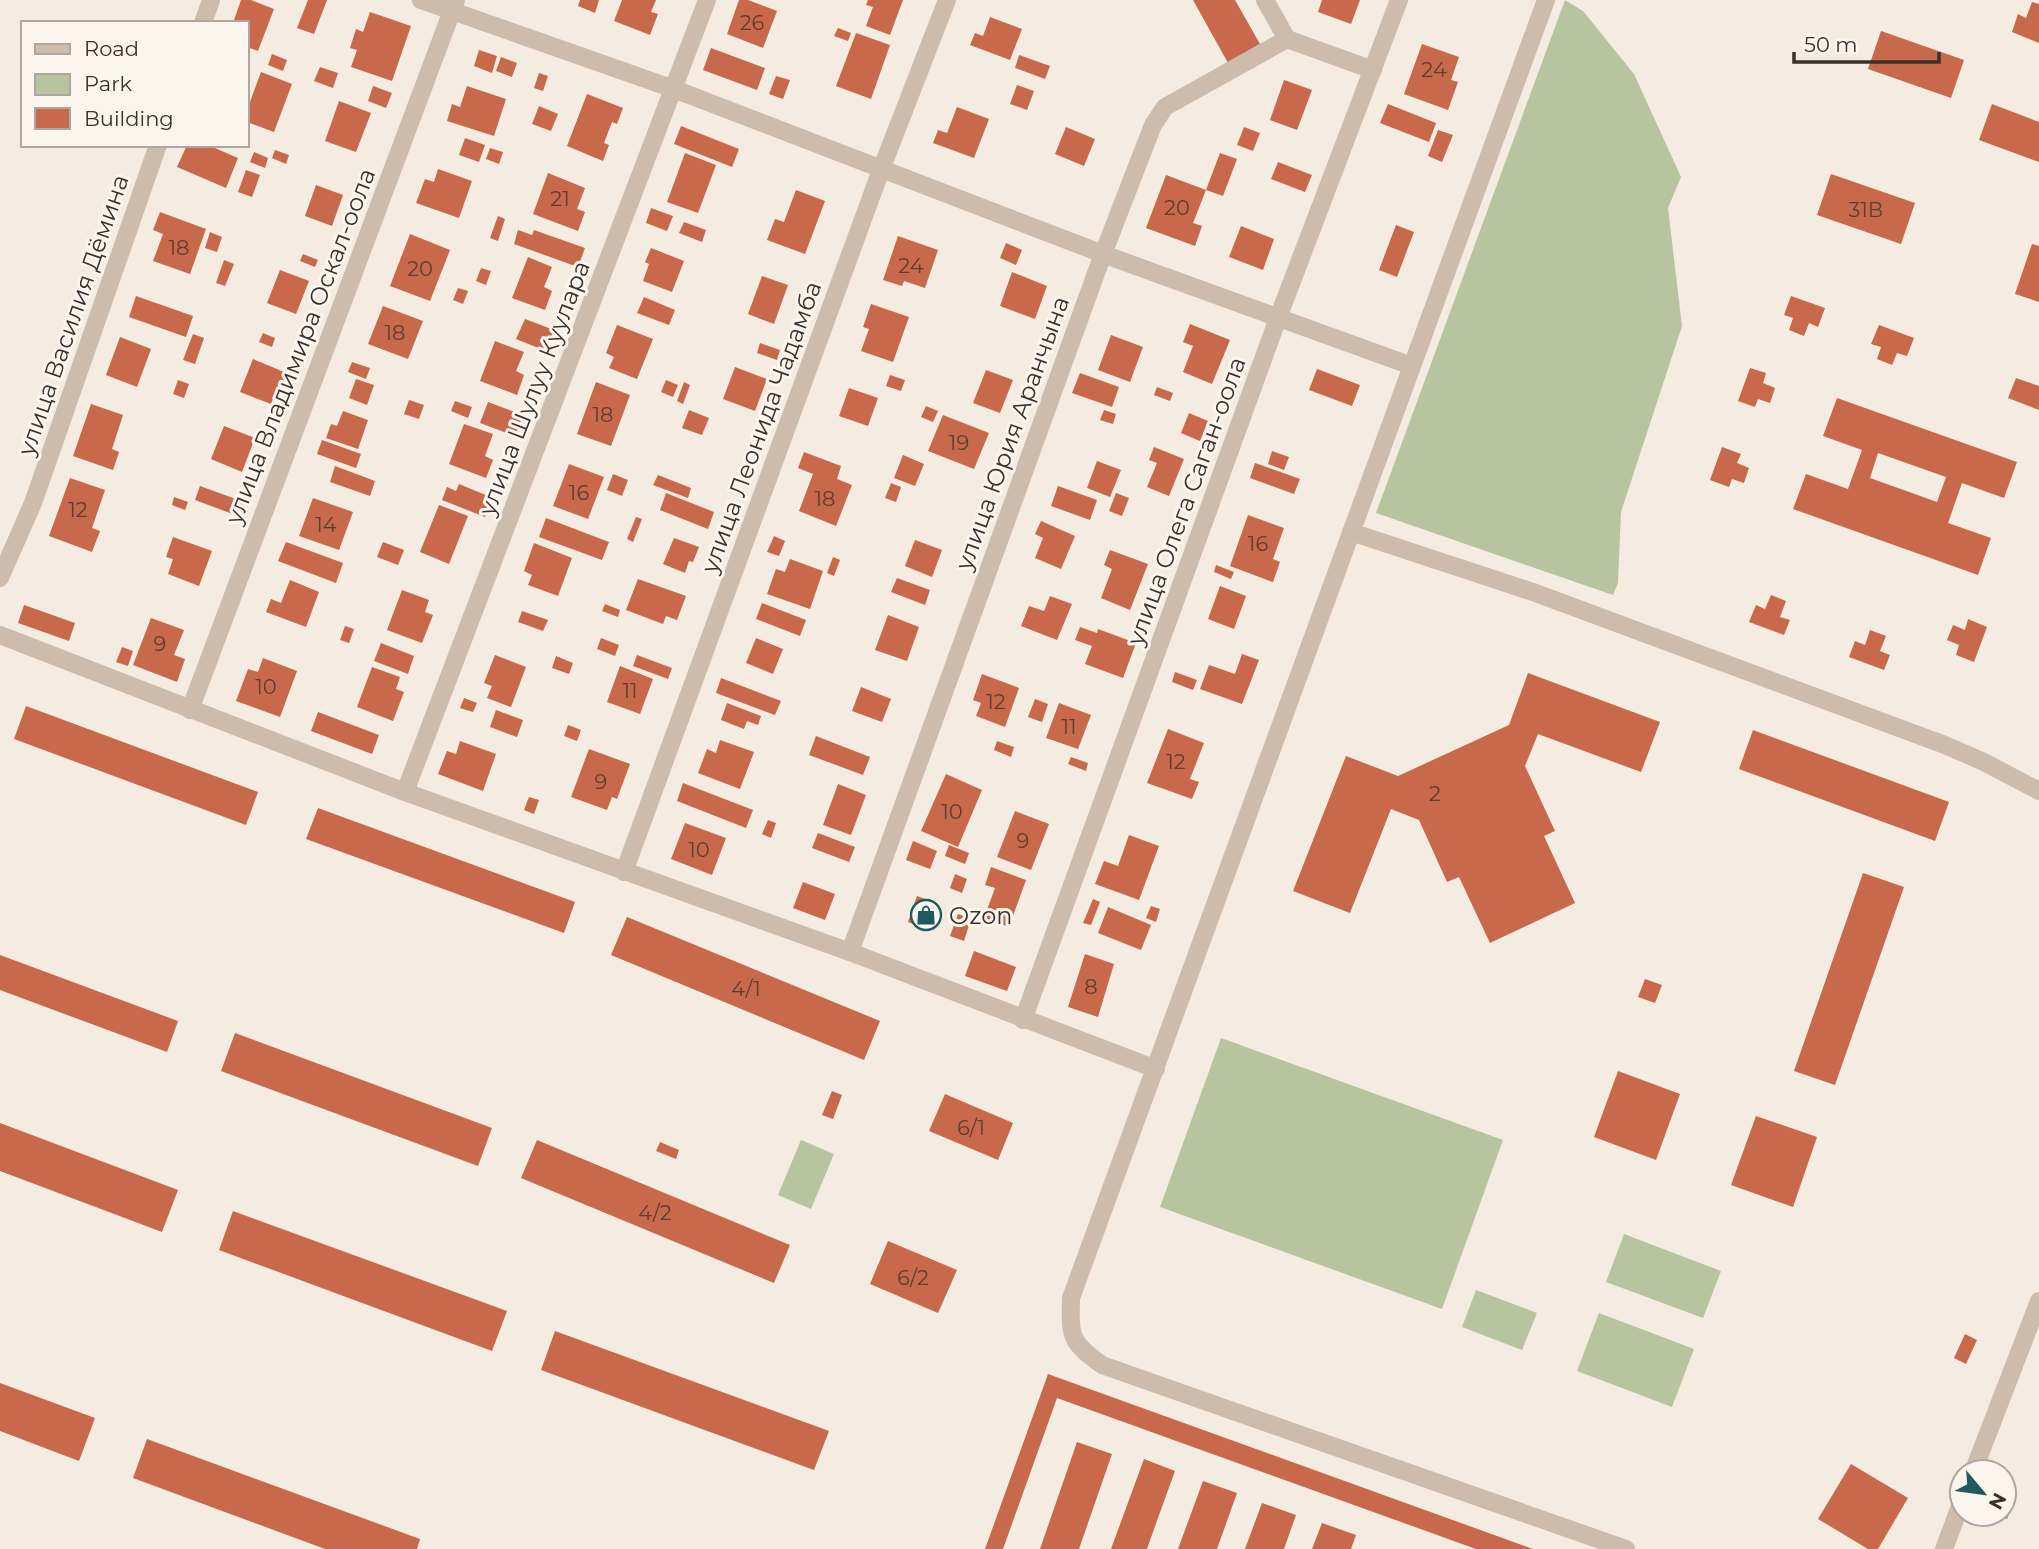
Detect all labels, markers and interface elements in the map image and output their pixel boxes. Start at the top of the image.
house number: 26 [740,10,765,35]
legend [21,21,248,147]
scale bar [1794,21,1939,65]
text: 50 m [1804,32,1858,57]
text: Road [84,36,139,61]
house number: 24 [1421,57,1447,82]
text: Park [84,71,132,96]
text: Building [84,106,174,131]
street label: улица Владимира Оскал-оола [218,164,381,529]
street label: улица Василия Дёмина [11,171,135,460]
house number: 21 [550,186,570,211]
house number: 20 [1164,195,1190,220]
house number: 31В [1848,197,1884,222]
house number: 18 [169,235,189,260]
house number: 24 [898,253,924,278]
house number: 20 [407,256,433,281]
street label: улица Шулуу Куулара [472,257,596,520]
street label: улица Леонида Чадамба [694,277,827,578]
street label: улица Юрия Аранчына [949,292,1075,575]
house number: 18 [385,320,405,345]
street label: улица Олега Саган-оола [1120,353,1252,650]
house number: 18 [593,402,613,427]
house number: 19 [949,430,969,455]
house number: 16 [569,480,589,505]
house number: 18 [815,486,835,511]
house number: 12 [68,497,88,522]
house number: 14 [315,512,337,537]
house number: 16 [1248,531,1268,556]
house number: 9 [154,631,166,656]
house number: 10 [255,674,277,699]
house number: 11 [622,678,638,703]
house number: 12 [986,689,1006,714]
house number: 11 [1061,714,1077,739]
house number: 12 [1166,749,1186,774]
house number: 9 [595,769,607,794]
house number: 2 [1429,781,1441,806]
house number: 10 [941,799,963,824]
house number: 9 [1017,828,1029,853]
house number: 10 [688,837,710,862]
shop icon: Ozon [909,898,943,932]
place label: Ozon [949,901,1012,930]
house number: 8 [1084,974,1098,999]
house number: 4/1 [731,976,761,1001]
house number: 6/1 [957,1115,985,1140]
house number: 4/2 [638,1200,672,1225]
house number: 6/2 [897,1265,929,1290]
north arrow [1948,1458,2018,1528]
text: N [1984,1489,2011,1513]

